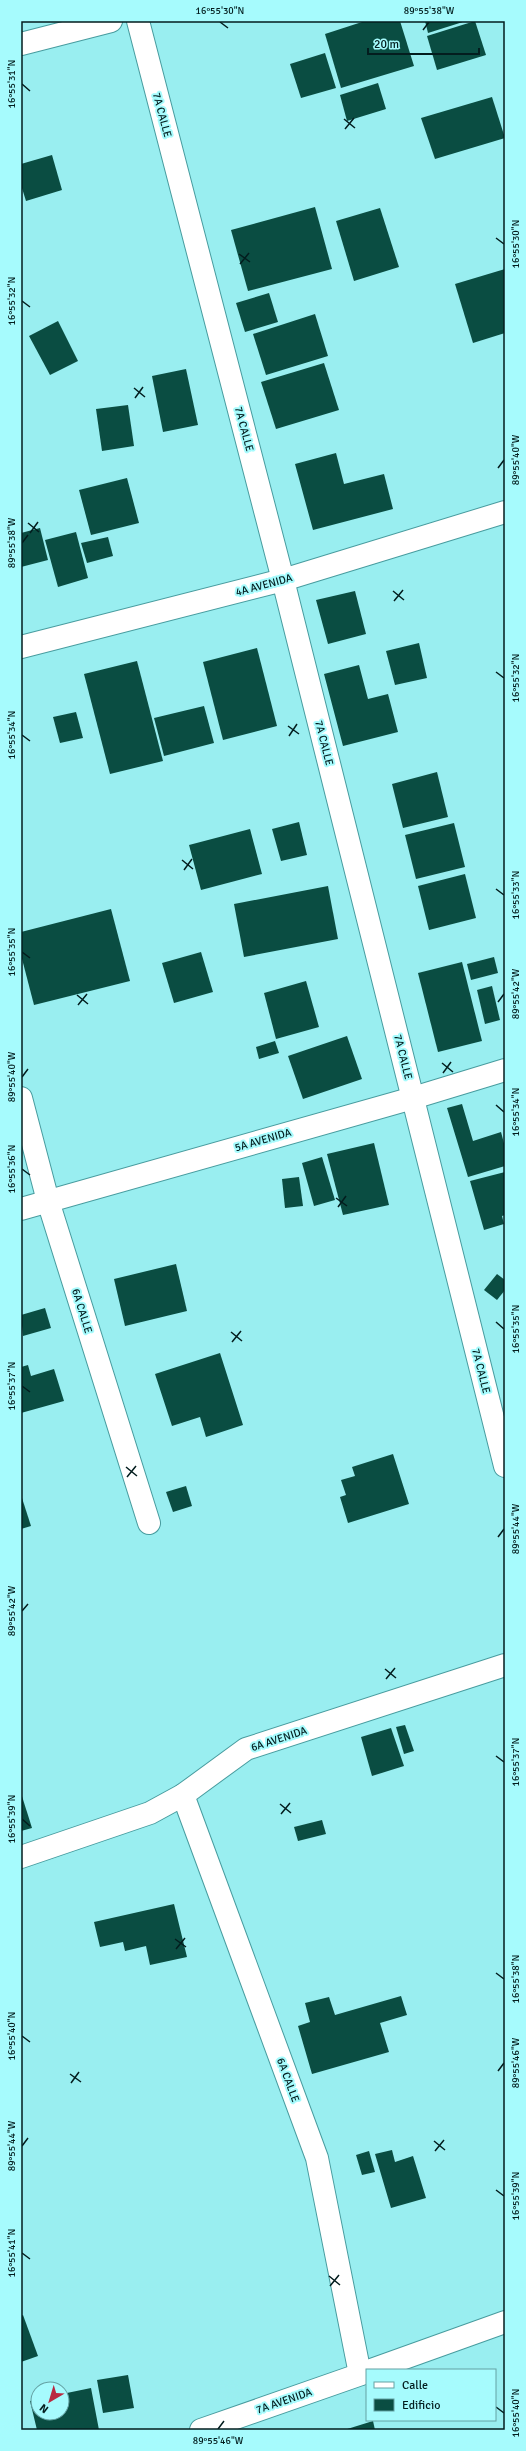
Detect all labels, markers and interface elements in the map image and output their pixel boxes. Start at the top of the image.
text: 16°55'30"N [196,5,244,17]
text: 89°55'38"W [404,5,455,17]
scale bar [368,30,479,56]
text: 20 m [374,37,399,52]
text: 16°55'31"N [6,60,18,108]
street label: 7A CALLE [150,91,174,139]
text: 16°55'30"N [510,220,522,268]
text: 16°55'32"N [6,277,18,325]
street label: 7A CALLE [232,405,256,453]
text: 89°55'40"W [510,434,522,485]
text: 89°55'38"W [6,517,18,568]
street label: 4A AVENIDA [234,571,294,599]
text: 16°55'32"N [510,654,522,702]
text: 16°55'34"N [6,711,18,759]
street label: 7A CALLE [312,719,336,767]
text: 16°55'33"N [510,871,522,919]
text: 16°55'35"N [6,928,18,976]
text: 89°55'42"W [510,968,522,1019]
street label: 7A CALLE [391,1033,415,1081]
text: 89°55'40"W [6,1051,18,1102]
text: 16°55'34"N [510,1088,522,1136]
street label: 5A AVENIDA [233,1126,293,1154]
text: 16°55'36"N [6,1145,18,1193]
street label: 6A CALLE [69,1287,95,1335]
text: 16°55'35"N [510,1305,522,1353]
street label: 7A CALLE [469,1347,493,1395]
text: 16°55'37"N [6,1362,18,1410]
text: 89°55'44"W [510,1503,522,1554]
text: 89°55'42"W [6,1585,18,1636]
street label: 6A AVENIDA [249,1724,309,1754]
text: 16°55'37"N [510,1738,522,1786]
text: 16°55'39"N [6,1795,18,1843]
text: 16°55'38"N [510,1955,522,2003]
text: 16°55'40"N [6,2012,18,2060]
text: 89°55'46"W [510,2037,522,2088]
street label: 6A CALLE [274,2056,302,2104]
text: 89°55'44"W [6,2120,18,2171]
text: 16°55'39"N [510,2172,522,2220]
text: 16°55'41"N [6,2229,18,2277]
legend [366,2369,496,2421]
text: Calle [402,2378,428,2393]
north arrow [30,2381,70,2421]
street label: 7A AVENIDA [254,2385,314,2417]
text: 16°55'40"N [510,2389,522,2437]
text: Edificio [402,2398,440,2413]
text: N [37,2401,51,2416]
text: 89°55'46"W [193,2435,244,2447]

